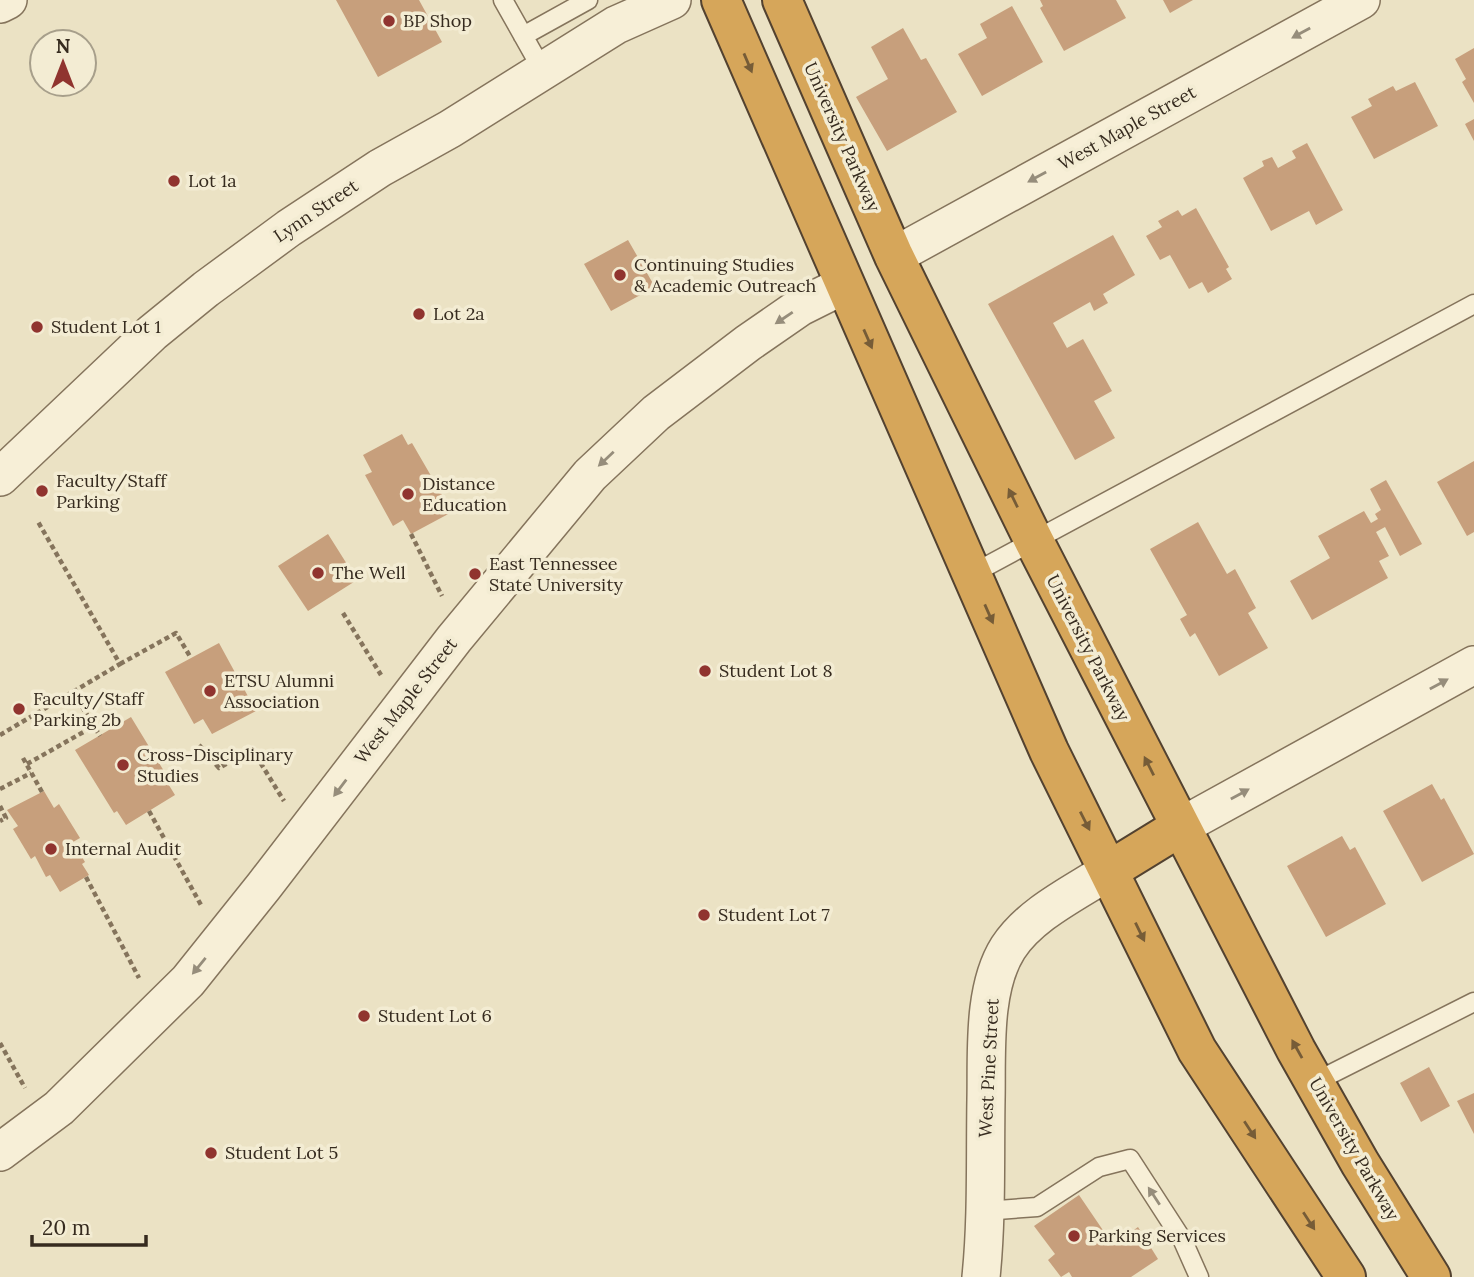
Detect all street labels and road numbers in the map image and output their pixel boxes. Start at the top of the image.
street label: University Parkway [799,58,886,216]
street label: West Maple Street [1054,80,1200,175]
street label: Lynn Street [269,174,362,247]
street label: University Parkway [1042,571,1136,725]
street label: West Maple Street [349,633,462,768]
street label: West Pine Street [973,998,1004,1138]
street label: University Parkway [1304,1073,1405,1225]

